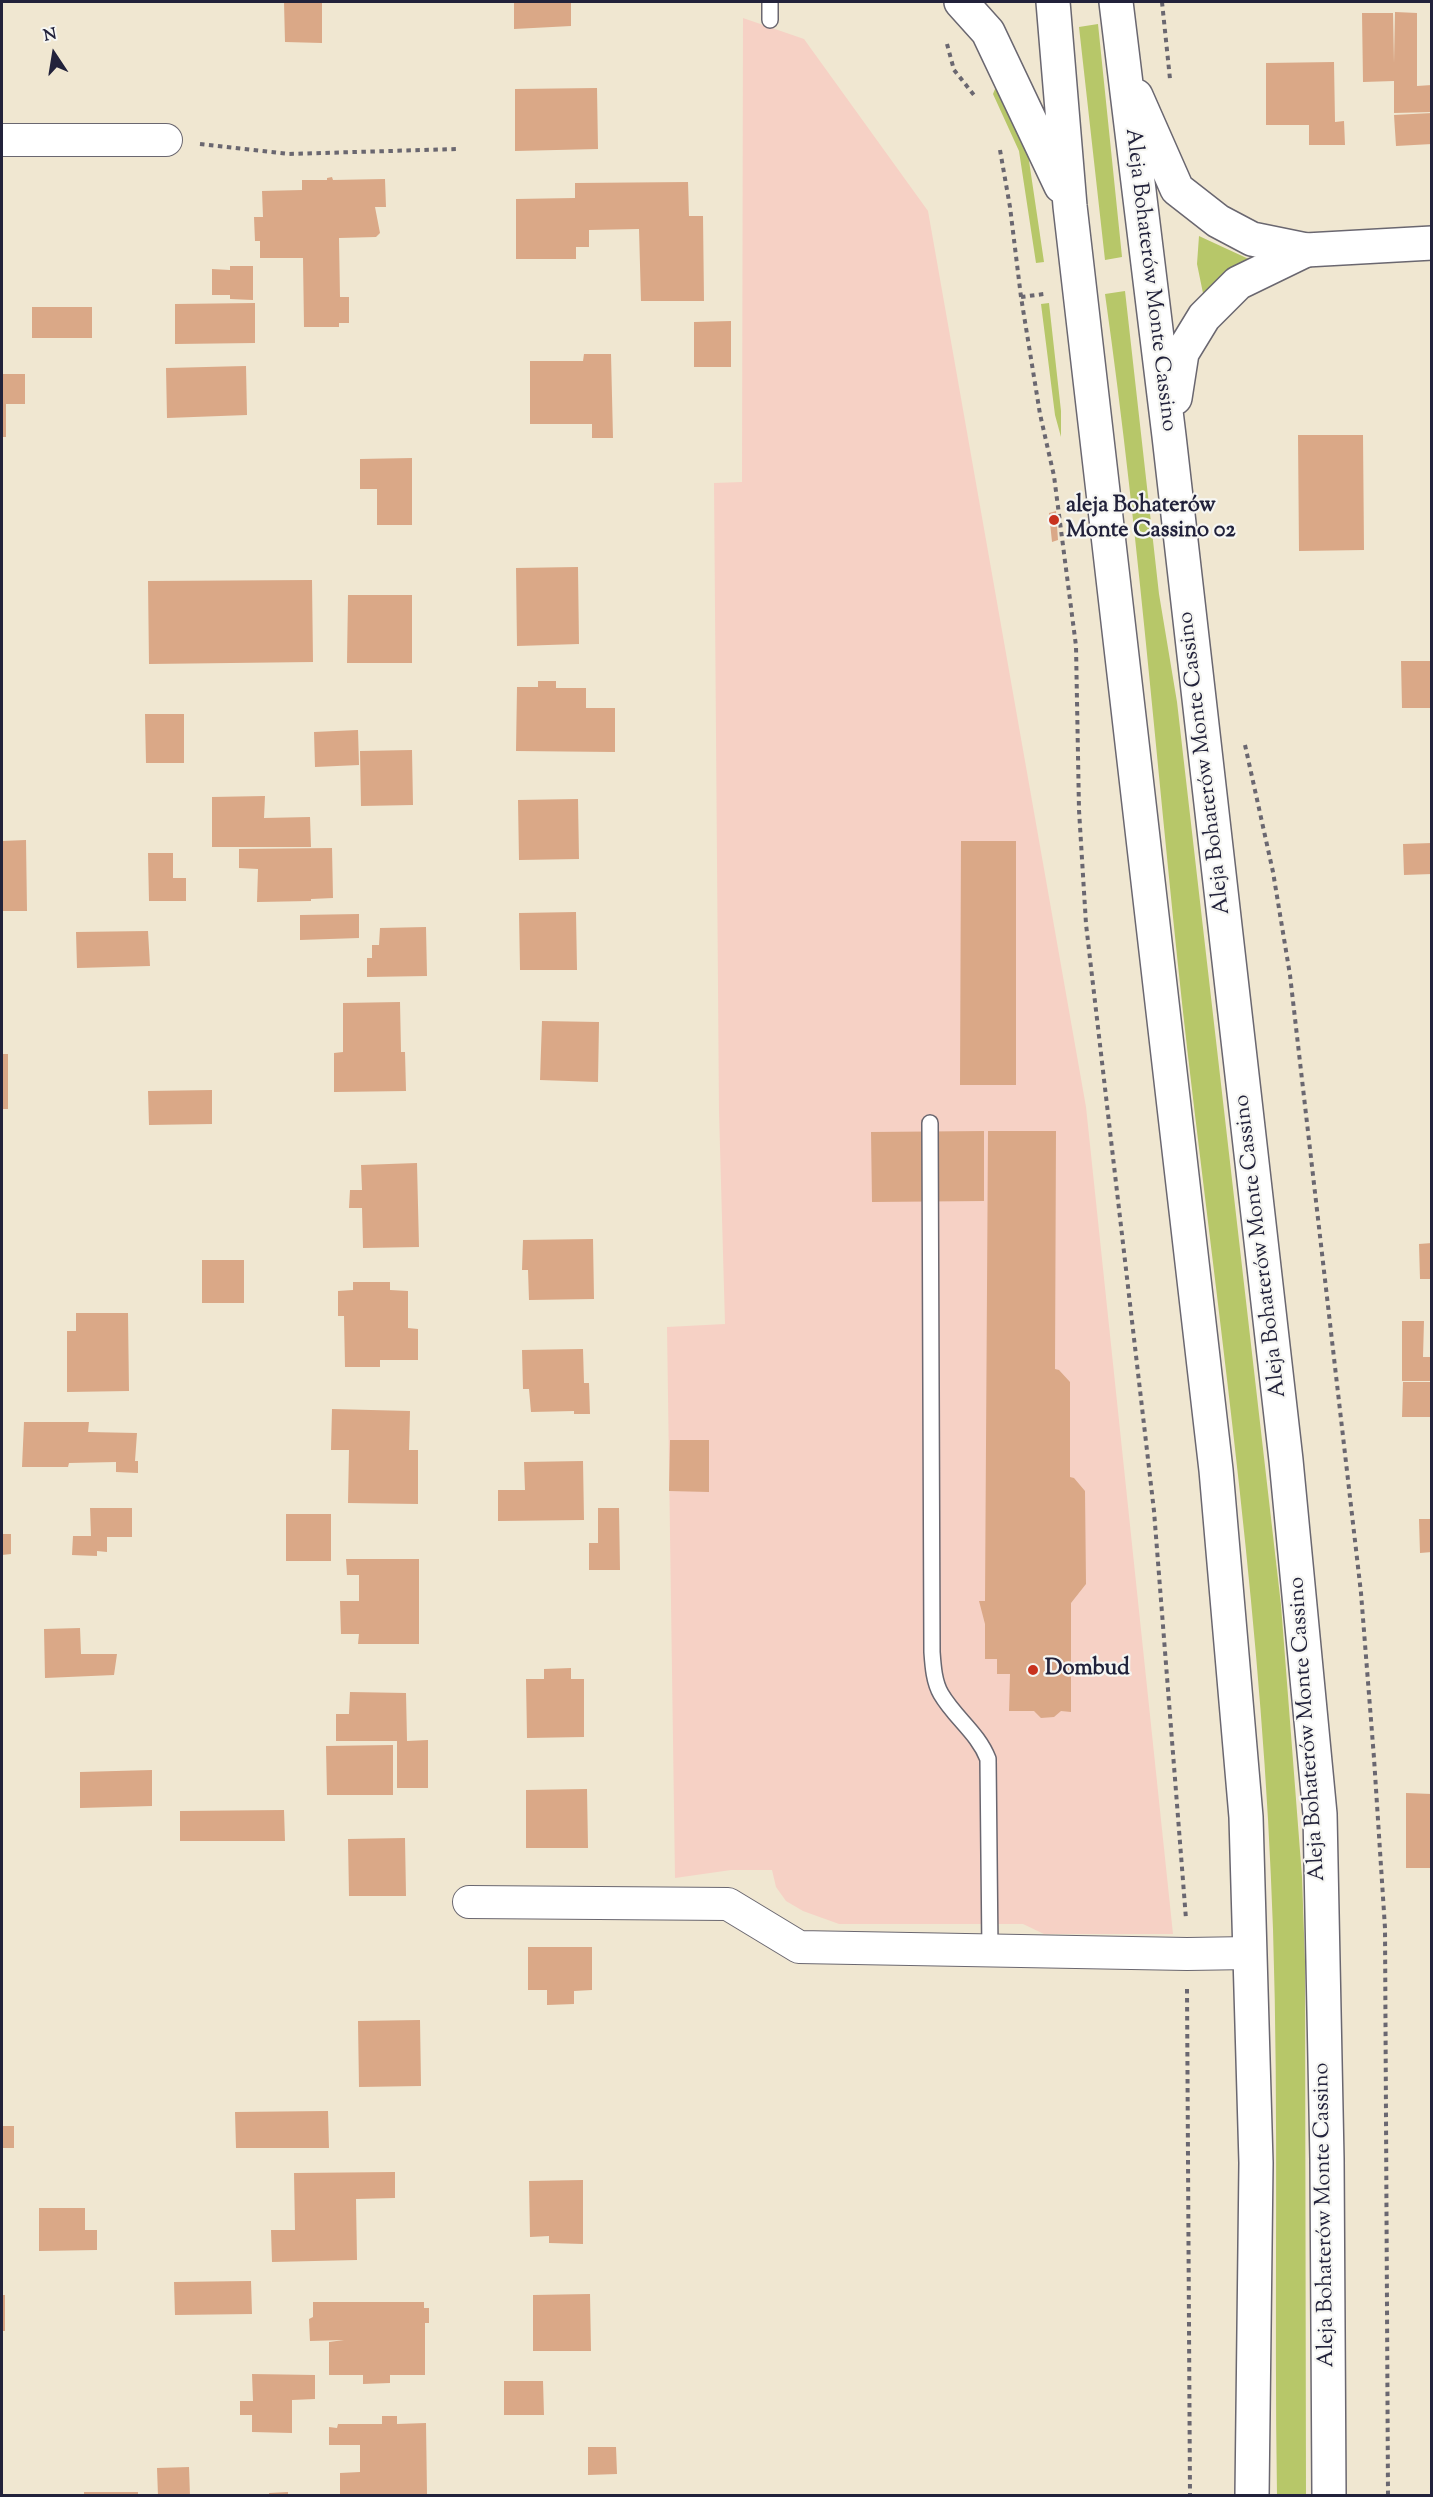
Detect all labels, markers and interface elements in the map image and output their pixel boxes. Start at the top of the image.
text: N [42,23,59,48]
north arrow [24,24,84,84]
street label: Aleja Bohaterów Monte Cassino [1117,127,1181,433]
place label: aleja Bohaterów Monte Cassino 02 [1066,494,1235,546]
marker: aleja Bohaterów Monte Cassino 02 [1047,513,1061,527]
street label: Aleja Bohaterów Monte Cassino [1174,610,1238,916]
street label: Aleja Bohaterów Monte Cassino [1230,1093,1294,1399]
street label: Aleja Bohaterów Monte Cassino [1285,1576,1333,1882]
place label: Dombud [1045,1657,1130,1683]
marker: Dombud [1026,1663,1040,1677]
street label: Aleja Bohaterów Monte Cassino [1310,2062,1342,2368]

